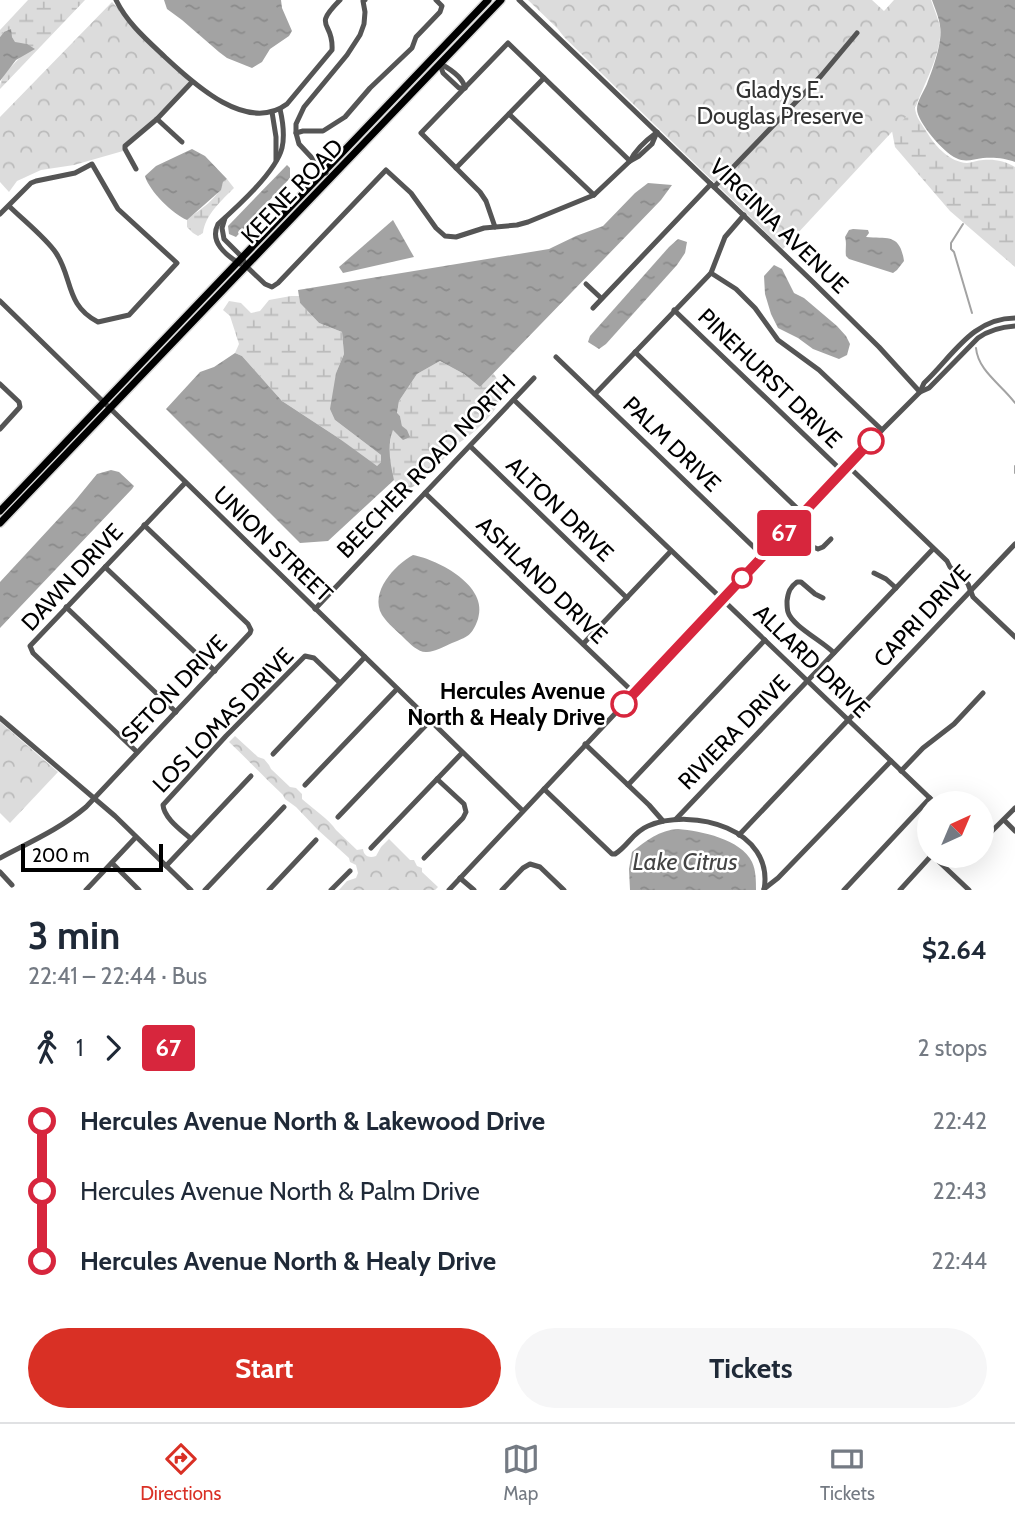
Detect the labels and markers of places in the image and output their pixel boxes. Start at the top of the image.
unlabelled marker [858,428,884,454]
unlabelled marker [732,568,752,588]
place label: Hercules Avenue North & Healy Drive [407,677,605,731]
marker: Hercules Avenue North & Healy Drive [611,691,637,717]

